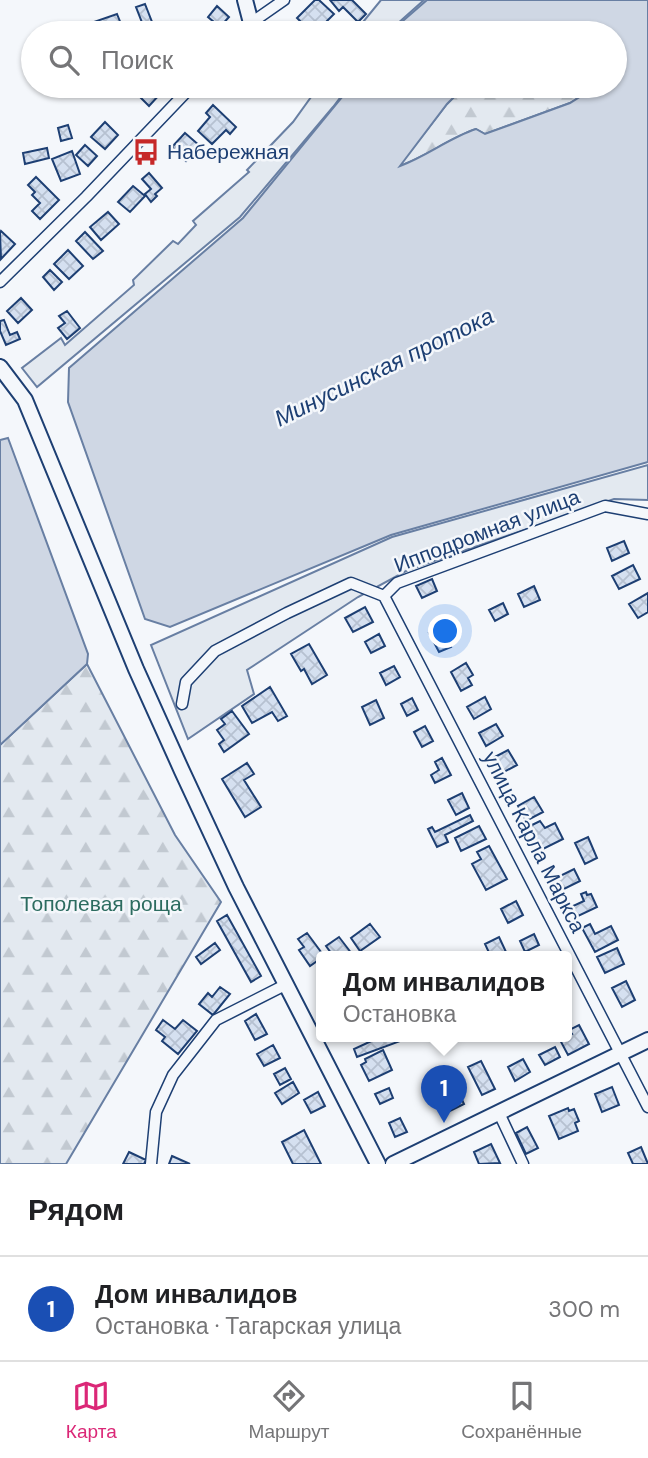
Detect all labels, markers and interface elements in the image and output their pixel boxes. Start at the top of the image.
search box [21,21,627,98]
icon: search [45,41,83,79]
text: Поиск [101,43,173,77]
bus stop icon: Набережная [131,137,161,167]
place label: Набережная [167,138,289,166]
water label: Минусинская протока [269,301,499,433]
street label: Ипподромная улица [390,483,584,579]
your location [428,614,462,648]
street label: улица Карла Маркса [476,746,592,938]
park label: Тополевая роща [20,890,182,918]
popup [316,951,572,1042]
text: Дом инвалидов [343,965,545,999]
text: Остановка [343,999,456,1029]
pin: 1 [421,1065,467,1123]
text: Рядом [28,1190,124,1229]
text: Дом инвалидов [95,1277,297,1311]
text: 1 [47,1294,55,1324]
text: 300 m [548,1294,620,1324]
text: Остановка · Тагарская улица [95,1311,401,1341]
tab: Карта [66,1377,117,1444]
tab: Маршрут [248,1377,329,1444]
tab: Сохранённые [461,1377,582,1444]

